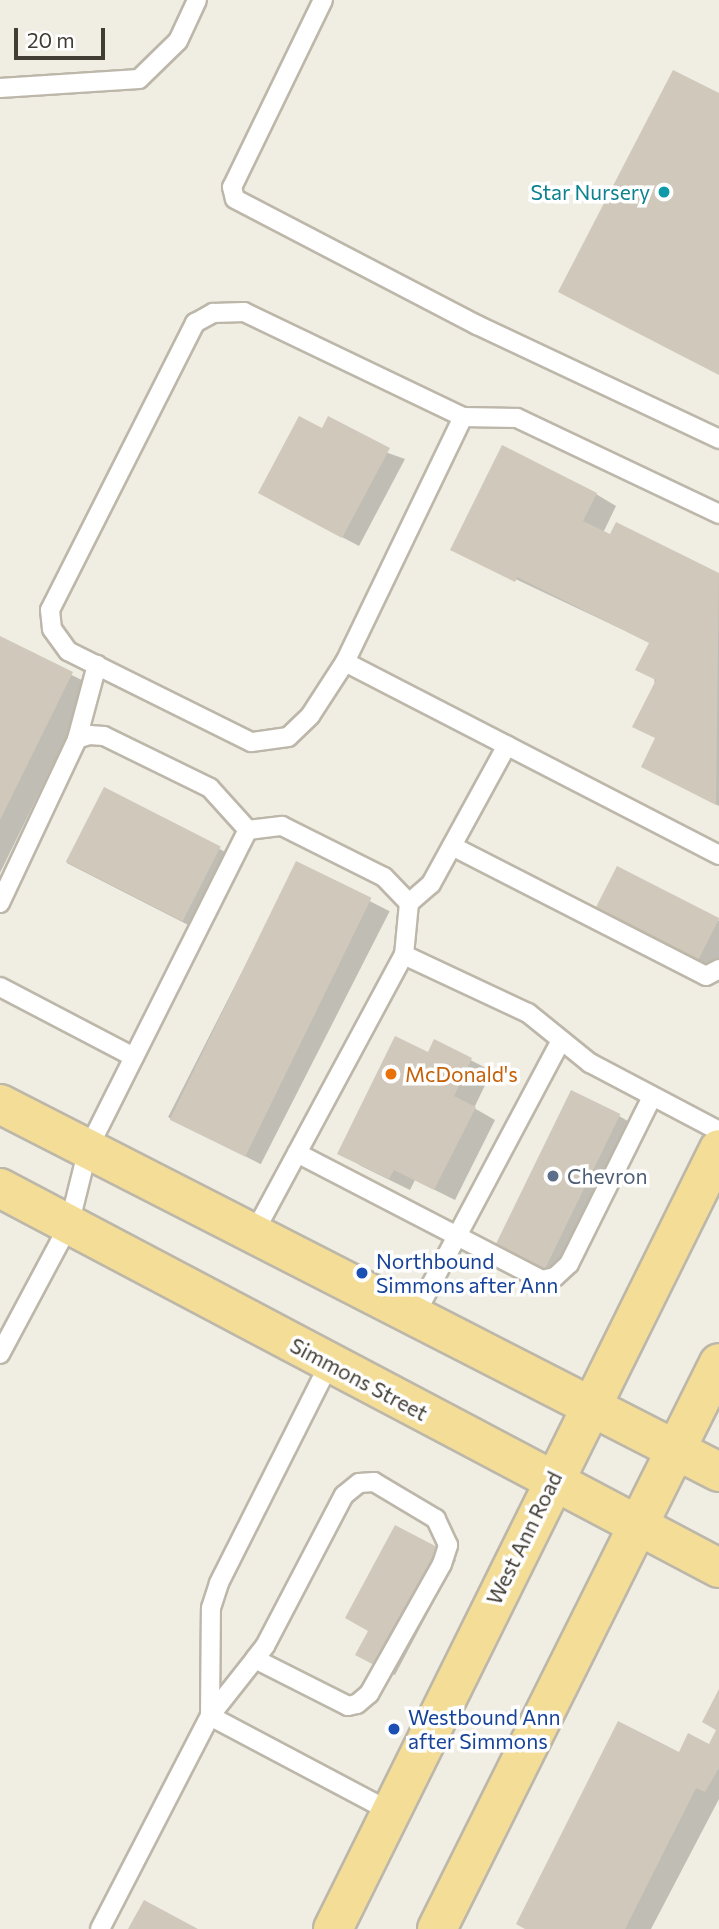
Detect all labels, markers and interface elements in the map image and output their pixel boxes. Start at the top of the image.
scale bar [18,14,108,58]
text: 20 m [27,27,75,52]
place label: Star Nursery [530,179,650,205]
marker: Star Nursery [656,184,672,200]
place label: McDonald's [405,1061,518,1087]
marker: McDonald's [383,1066,399,1082]
place label: Chevron [567,1163,648,1189]
marker: Chevron [545,1168,561,1184]
place label: Northbound Simmons after Ann [376,1248,558,1298]
marker: Northbound Simmons after Ann [354,1265,370,1281]
street label: Simmons Street [286,1332,432,1426]
street label: West Ann Road [481,1467,567,1609]
place label: Westbound Ann after Simmons [408,1704,561,1754]
marker: Westbound Ann after Simmons [386,1721,402,1737]

